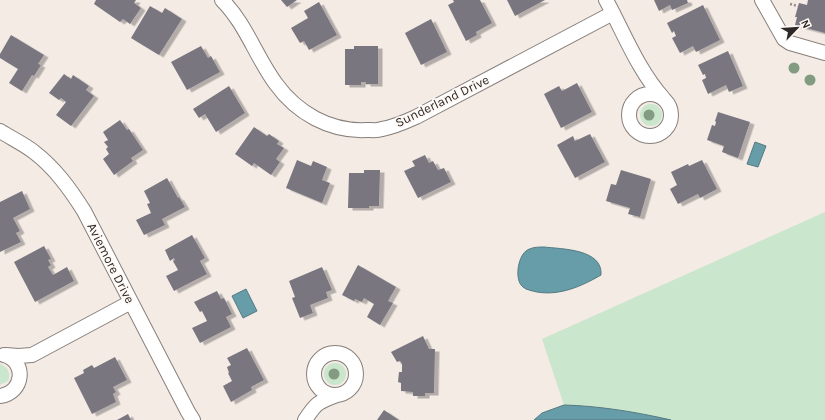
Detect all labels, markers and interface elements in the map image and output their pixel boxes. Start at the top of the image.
north arrow [777,8,817,48]
text: N [798,18,813,30]
street label: Sunderland Drive [393,72,492,130]
street label: Aviemore Drive [84,220,138,306]

